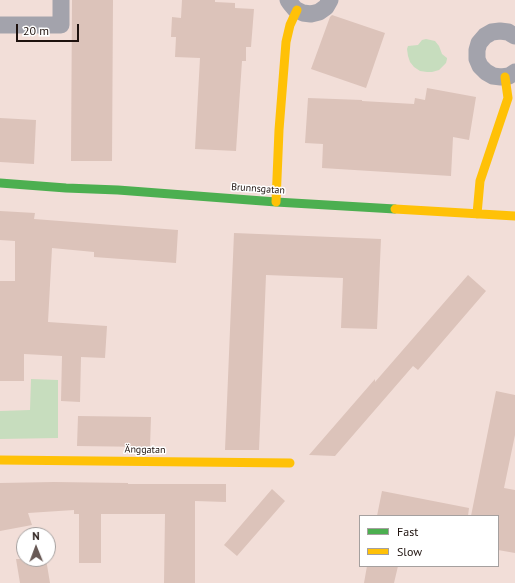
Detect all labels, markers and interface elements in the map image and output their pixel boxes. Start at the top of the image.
scale bar [18,16,81,42]
text: 20 m [23,23,49,38]
street label: Brunnsgatan [231,181,285,197]
street label: Änggatan [124,444,166,456]
legend [359,515,499,567]
text: Fast [397,524,418,539]
north arrow [16,527,56,567]
text: N [32,529,40,543]
text: Slow [397,544,422,559]

